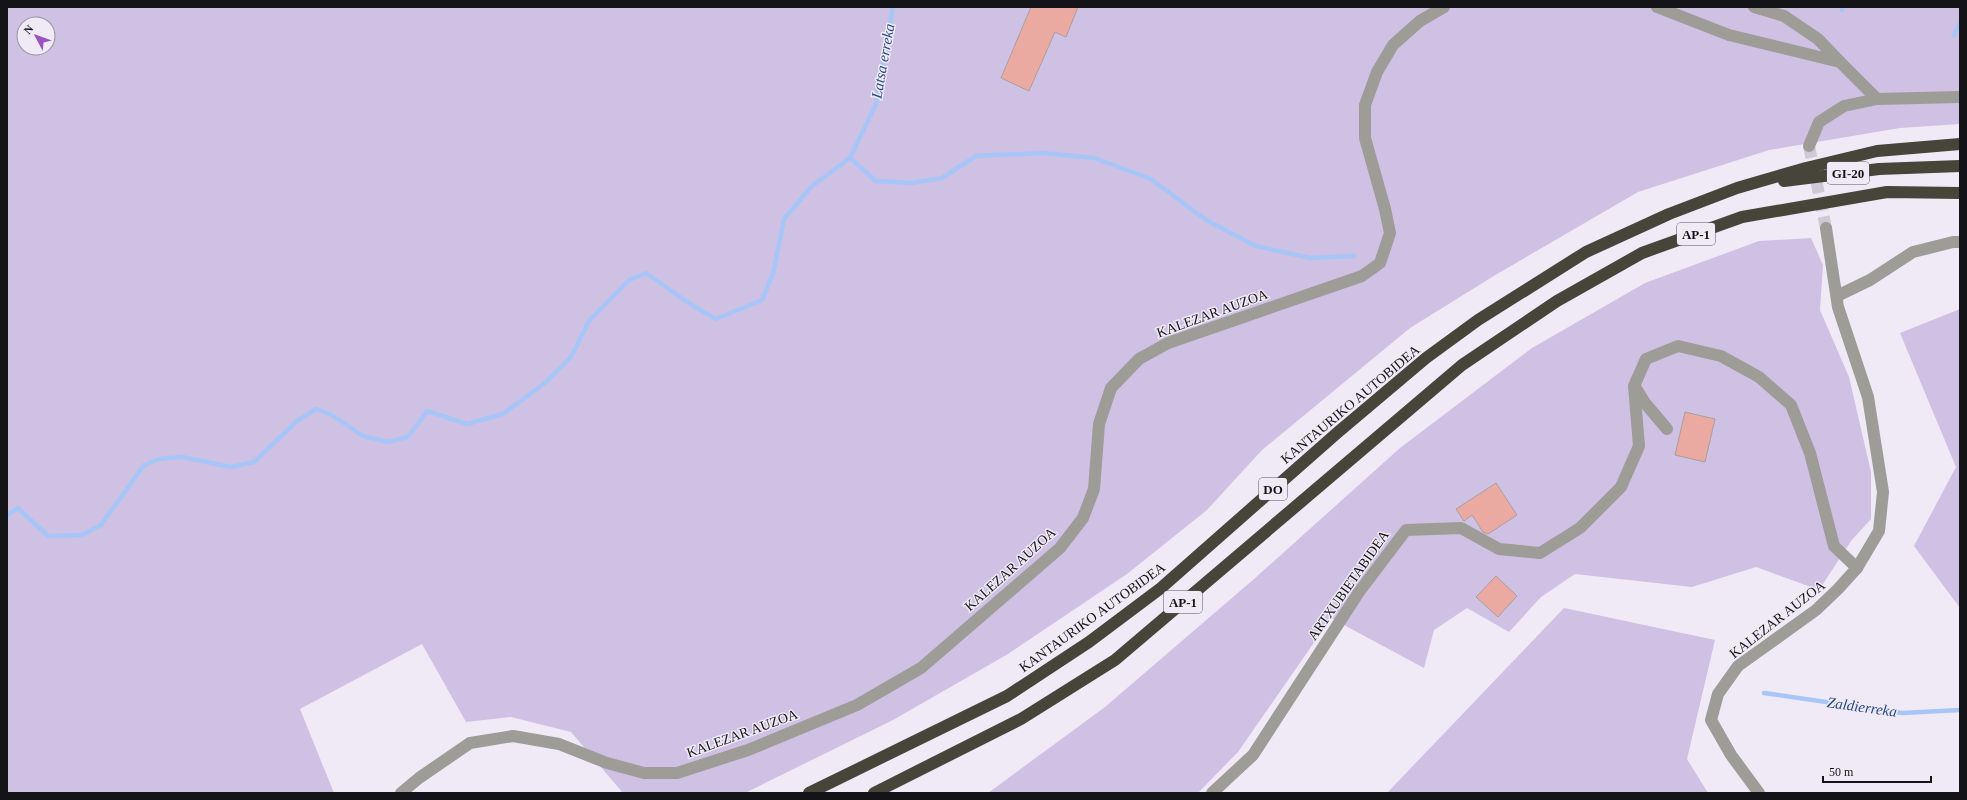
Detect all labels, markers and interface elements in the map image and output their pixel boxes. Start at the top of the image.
north arrow [16,16,56,56]
text: N [21,22,36,36]
water label: Latsa erreka [868,22,897,101]
road number: GI-20 [1827,162,1869,184]
road number: AP-1 [1677,223,1715,245]
street label: KALEZAR AUZOA [1155,286,1271,341]
street label: KANTAURIKO AUTOBIDEA [1278,341,1423,467]
road number: DO [1259,478,1287,500]
street label: KALEZAR AUZOA [962,524,1060,614]
street label: ARTXUBIETABIDEA [1305,527,1392,643]
street label: KANTAURIKO AUTOBIDEA [1017,559,1169,675]
street label: KALEZAR AUZOA [1727,577,1829,661]
road number: AP-1 [1164,591,1202,613]
water label: Zaldierreka [1826,694,1898,720]
street label: KALEZAR AUZOA [685,706,801,761]
scale bar [1823,758,1931,784]
text: 50 m [1829,765,1854,779]

